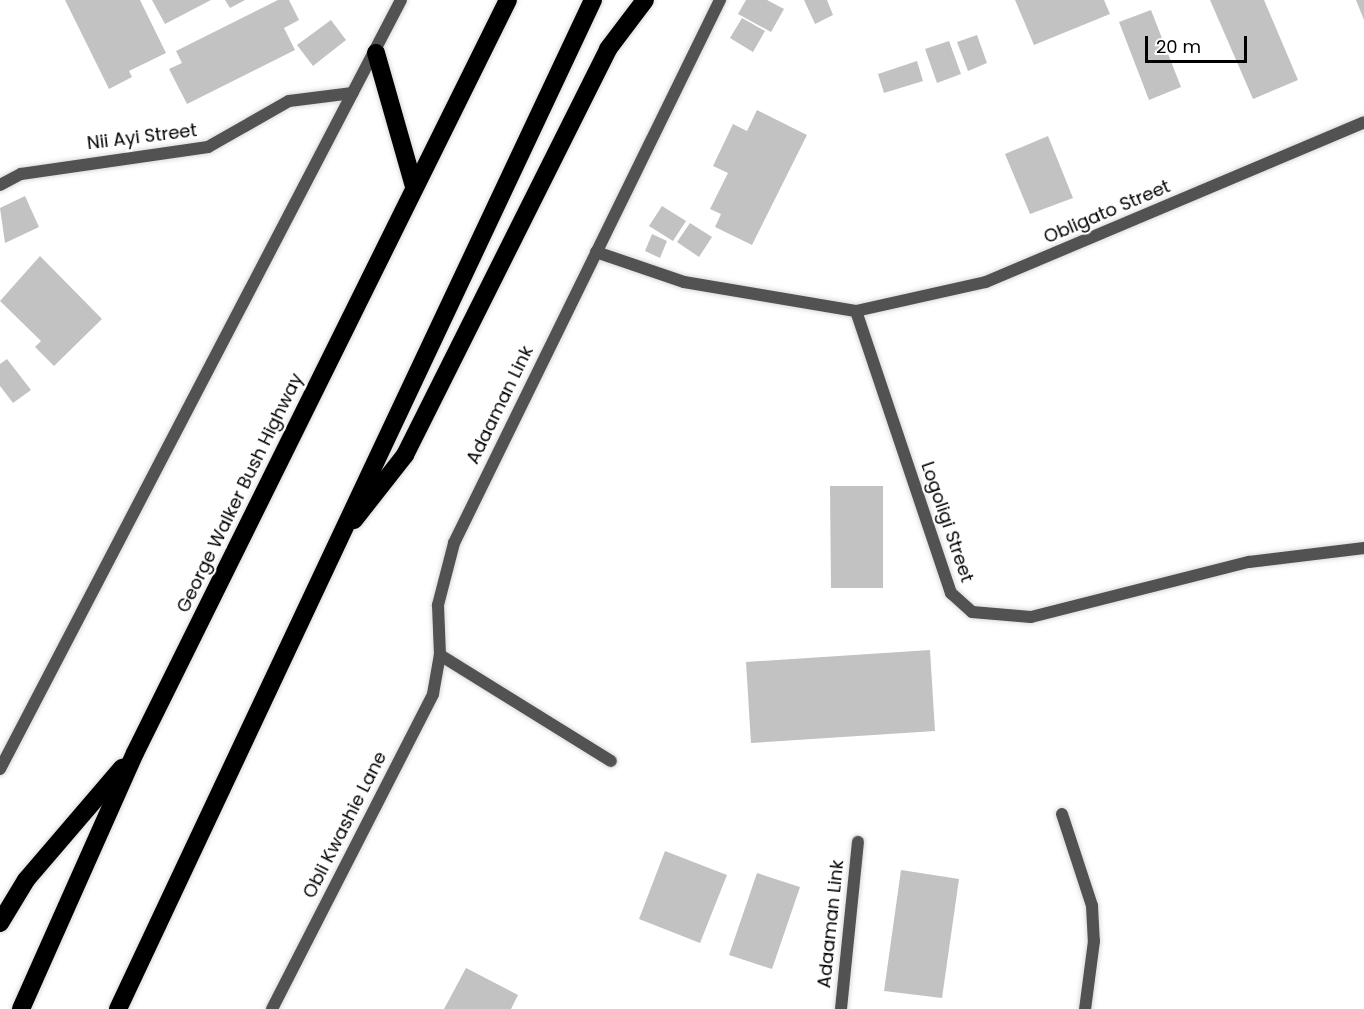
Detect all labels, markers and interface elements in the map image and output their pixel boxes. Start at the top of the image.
scale bar [1148,24,1250,62]
text: 20 m [1156,34,1201,59]
street label: Nii Ayi Street [86,120,198,154]
street label: Obligato Street [1041,176,1173,248]
street label: Adaaman Link [462,342,538,468]
street label: George Walker Bush Highway [173,370,307,616]
street label: Logoligi Street [916,459,978,585]
street label: Obli Kwashie Lane [299,748,391,902]
street label: Adaaman Link [814,859,848,989]

